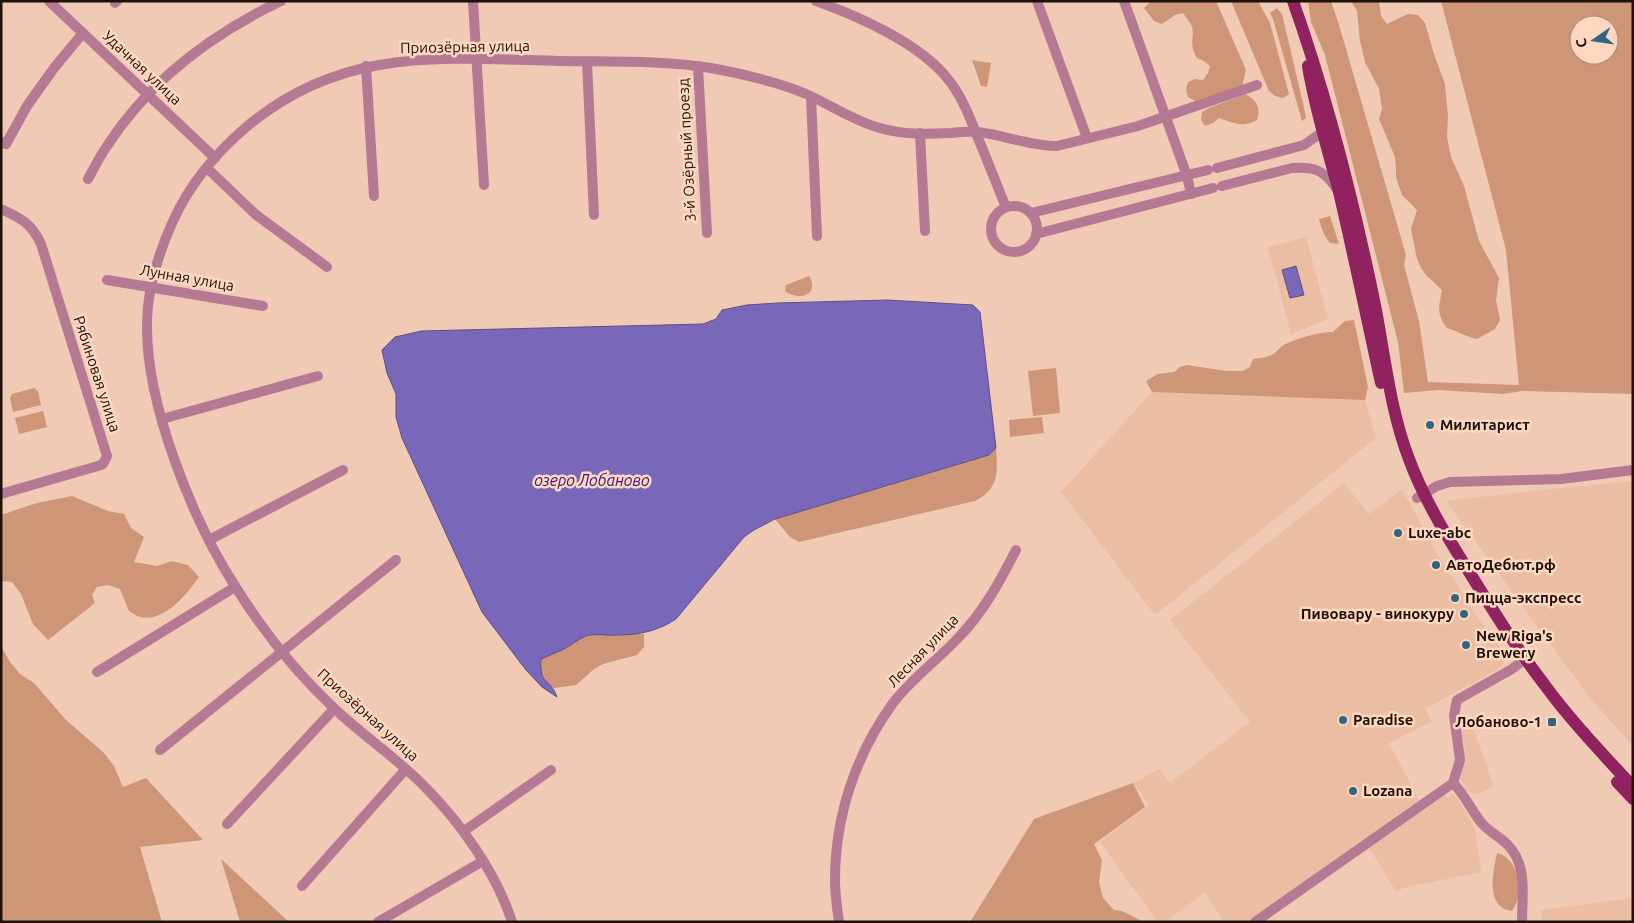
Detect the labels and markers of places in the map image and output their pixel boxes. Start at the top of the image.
place label: Милитарист [1440,416,1530,433]
marker: Милитарист [1424,419,1436,431]
place label: Luxe-abc [1408,524,1471,541]
marker: Luxe-abc [1392,527,1404,539]
place label: АвтоДебют.рф [1446,556,1556,573]
marker: АвтоДебют.рф [1430,559,1442,571]
place label: Пицца-экспресс [1465,589,1581,606]
marker: Пицца-экспресс [1449,592,1461,604]
place label: Пивовару - винокуру [1301,605,1454,622]
marker: Пивовару - винокуру [1458,608,1470,620]
place label: New Riga's Brewery [1476,627,1553,661]
marker: New Riga's Brewery [1460,639,1472,651]
place label: Paradise [1353,711,1413,728]
place label: Лобаново-1 [1455,713,1542,730]
marker: Paradise [1337,714,1349,726]
marker: Лобаново-1 [1546,716,1558,728]
place label: Lozana [1363,782,1412,799]
marker: Lozana [1347,785,1359,797]

